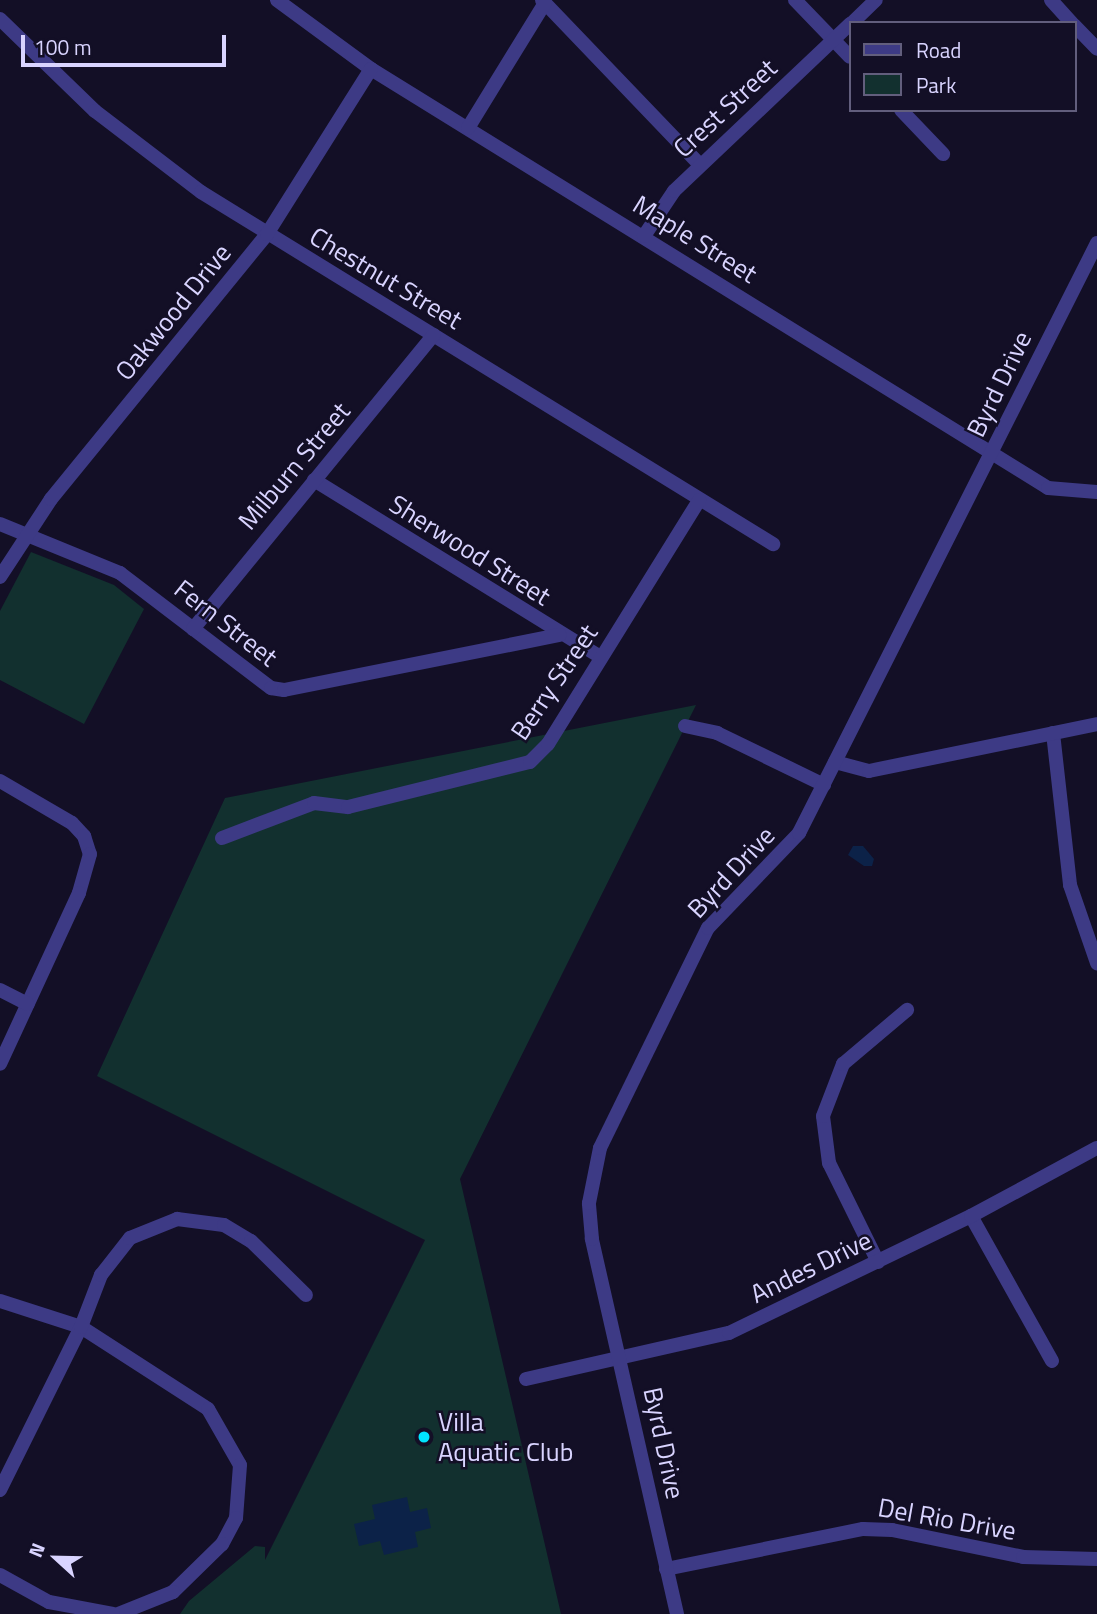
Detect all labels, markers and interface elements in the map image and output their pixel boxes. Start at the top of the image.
scale bar [24,21,229,65]
legend [848,21,1076,112]
text: 100 m [34,31,91,63]
text: Road [916,34,961,66]
street label: Crest Street [667,52,783,164]
text: Park [916,69,956,101]
street label: Maple Street [627,189,763,289]
street label: Chestnut Street [304,220,468,336]
street label: Oakwood Drive [109,238,237,386]
street label: Byrd Drive [960,326,1038,442]
street label: Milburn Street [232,396,356,536]
street label: Sherwood Street [384,488,556,612]
street label: Fern Street [168,573,284,673]
street label: Berry Street [504,618,604,746]
street label: Byrd Drive [681,820,781,924]
street label: Andes Drive [745,1224,877,1310]
street label: Byrd Drive [637,1384,691,1502]
place label: Villa Aquatic Club [438,1406,573,1468]
marker: Villa Aquatic Club [416,1429,432,1445]
street label: Del Rio Drive [876,1492,1018,1546]
north arrow [21,1523,91,1593]
text: N [20,1538,52,1561]

